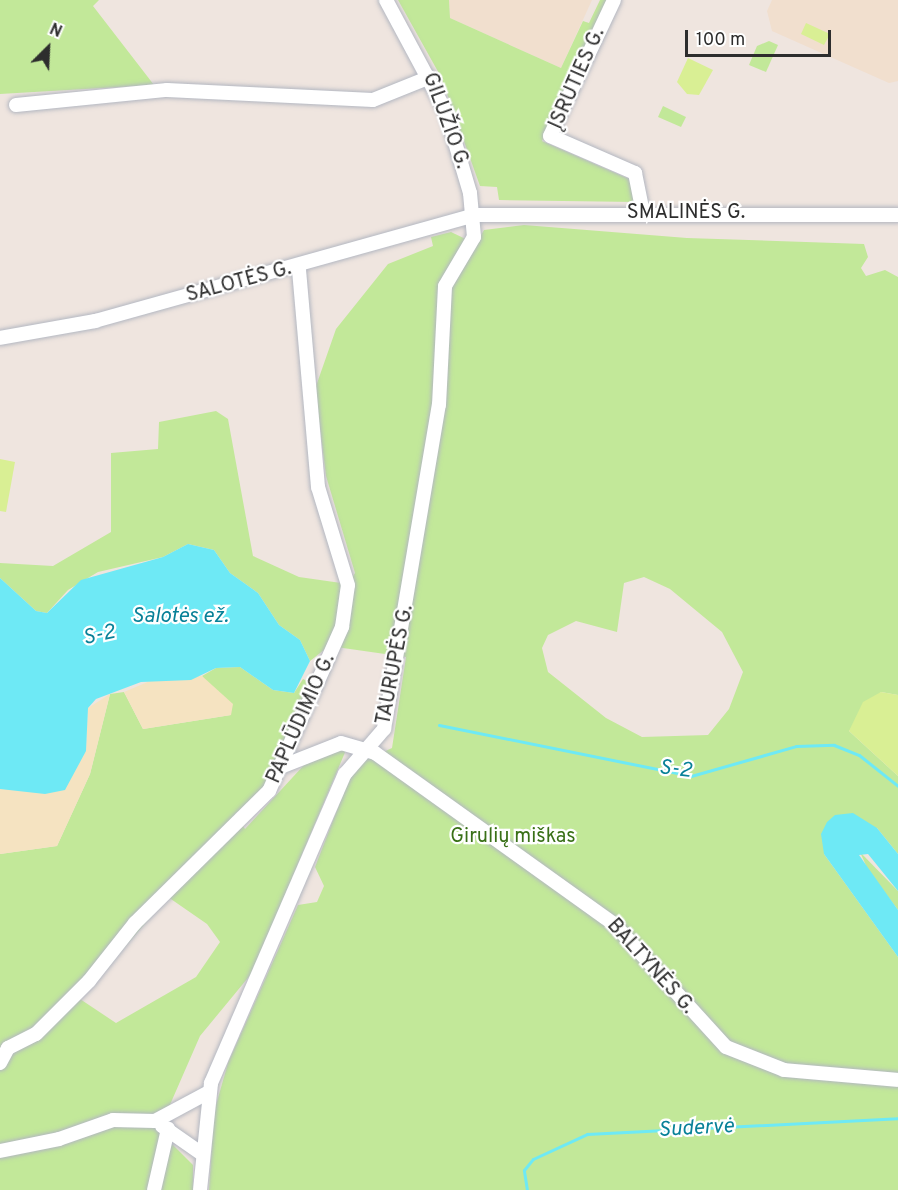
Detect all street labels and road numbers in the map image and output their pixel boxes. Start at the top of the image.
street label: ĮSRUTIES G. [545,25,611,133]
street label: GILUŽIO G. [417,70,473,172]
street label: SMALINĖS G. [627,201,745,225]
street label: SALOTĖS G. [184,257,294,309]
street label: TAURUPĖS G. [373,603,419,727]
street label: PAPLŪDIMIO G. [263,650,341,788]
street label: BALTYNĖS G. [601,914,699,1020]

